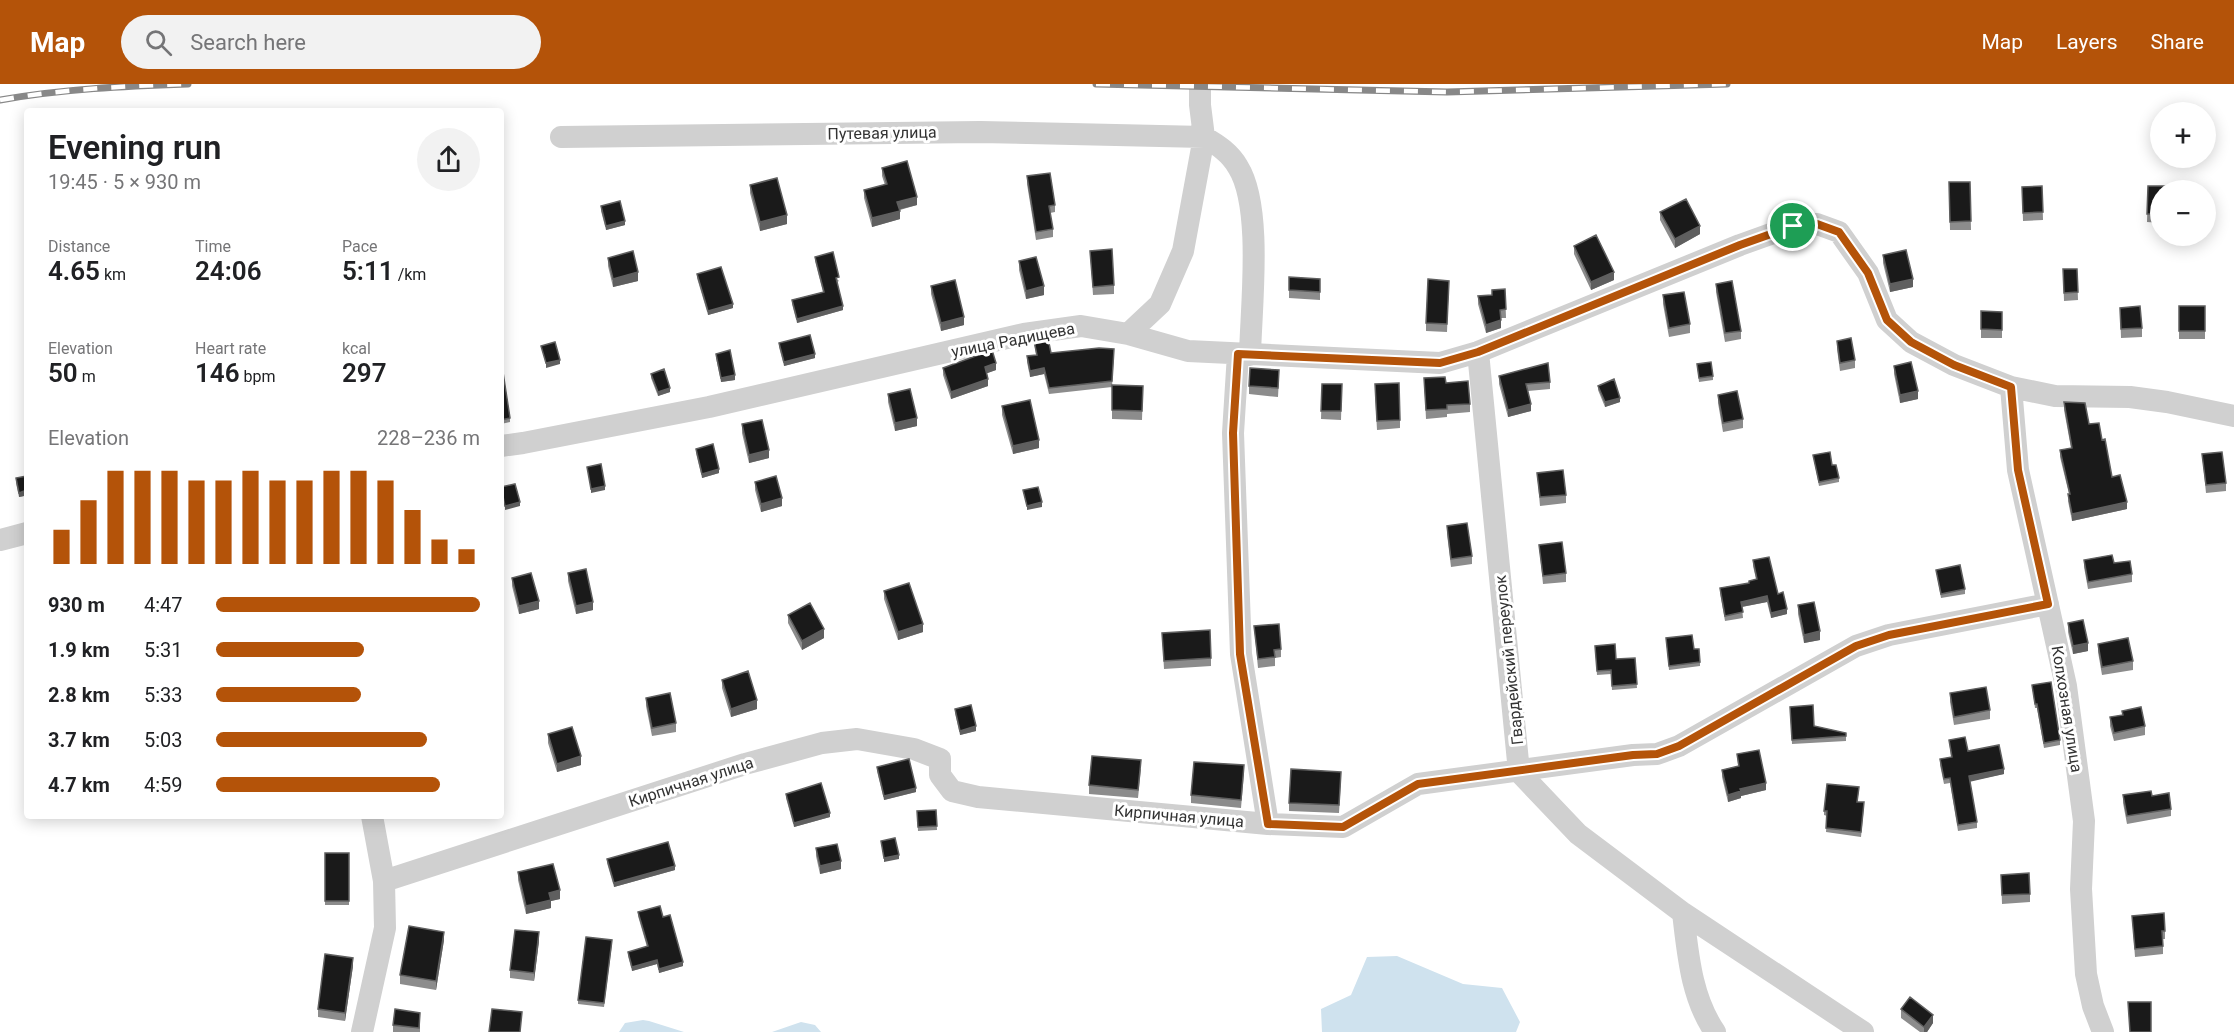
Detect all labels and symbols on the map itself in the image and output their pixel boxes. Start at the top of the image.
street label: Путевая улица [827,123,937,143]
pin [1767,200,1818,251]
street label: улица Радищева [950,319,1076,361]
street label: Гвардейский переулок [1491,574,1527,746]
street label: Колхозная улица [2048,644,2086,774]
street label: Кирпичная улица [626,753,756,811]
street label: Кирпичная улица [1113,801,1245,831]

